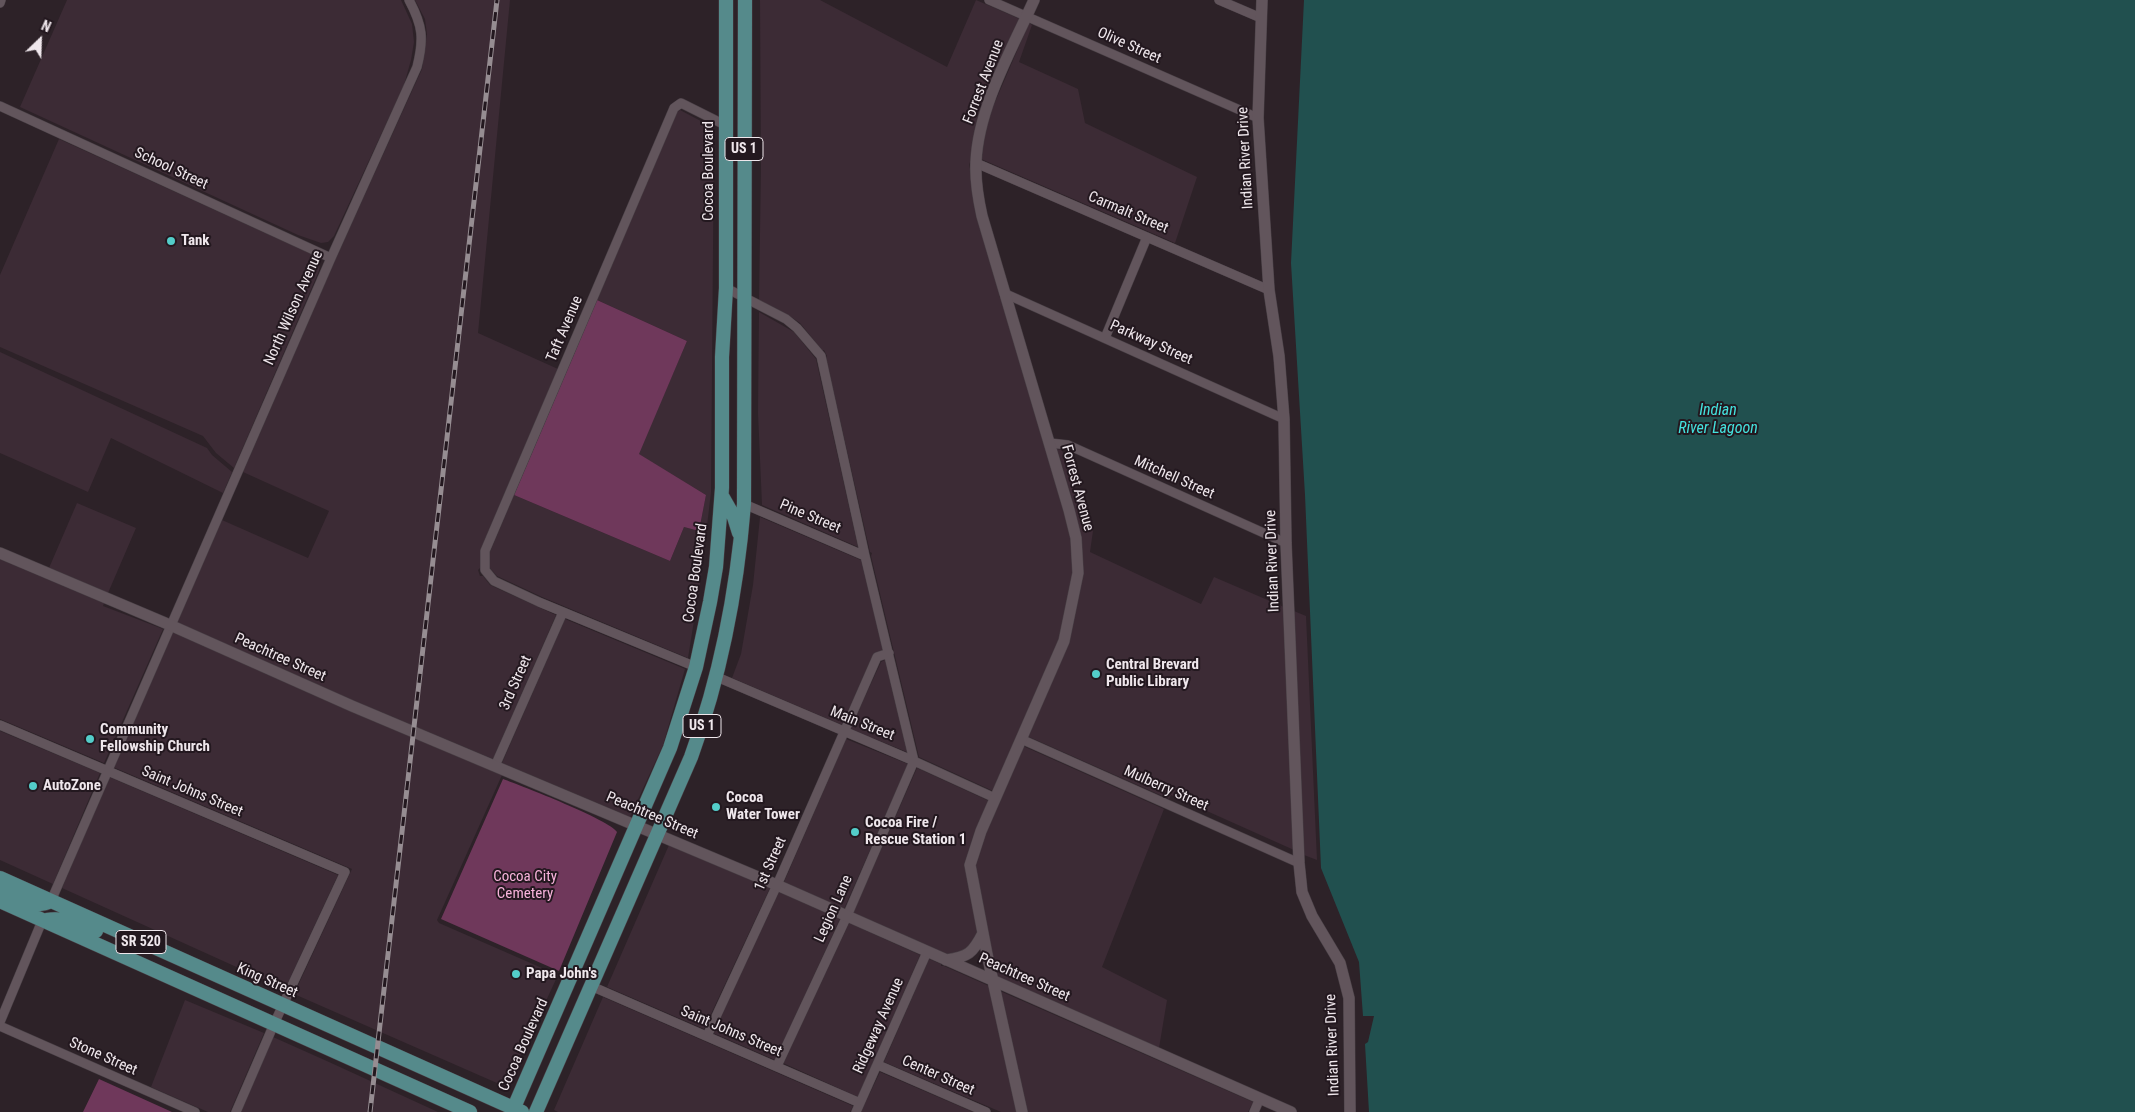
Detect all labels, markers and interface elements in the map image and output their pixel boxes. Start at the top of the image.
north arrow [15,15,65,65]
text: N [39,17,53,35]
street label: Olive Street [1094,24,1164,68]
street label: Forrest Avenue [960,37,1008,127]
street label: Indian River Drive [1234,106,1258,210]
street label: Cocoa Boulevard [700,121,718,221]
road number: US 1 [725,138,763,160]
street label: School Street [131,144,211,194]
street label: Carmalt Street [1085,188,1171,238]
place label: Tank [181,232,210,250]
marker: Tank [165,235,177,247]
street label: North Wilson Avenue [261,248,327,368]
street label: Taft Avenue [543,293,587,365]
street label: Parkway Street [1107,317,1195,369]
water label: Indian River Lagoon [1678,401,1758,439]
street label: Forrest Avenue [1057,443,1097,533]
street label: Mitchell Street [1131,452,1217,504]
street label: Pine Street [777,496,843,538]
street label: Indian River Drive [1262,509,1284,613]
street label: Cocoa Boulevard [680,522,712,624]
street label: Peachtree Street [232,630,328,686]
street label: 3rd Street [496,653,536,713]
place label: Central Brevard Public Library [1106,656,1199,691]
marker: Central Brevard Public Library [1090,668,1102,680]
street label: Main Street [827,703,897,745]
road number: US 1 [683,714,721,738]
place label: Community Fellowship Church [100,721,210,756]
marker: Community Fellowship Church [84,733,96,745]
street label: Mulberry Street [1121,762,1211,816]
street label: Saint Johns Street [139,763,245,821]
place label: AutoZone [43,777,101,795]
marker: AutoZone [27,780,39,792]
street label: Peachtree Street [603,789,701,843]
place label: Cocoa Water Tower [726,789,800,824]
marker: Cocoa Water Tower [710,801,722,813]
place label: Cocoa Fire / Rescue Station 1 [865,814,966,849]
marker: Cocoa Fire / Rescue Station 1 [849,826,861,838]
street label: 1st Street [751,834,791,894]
park label: Cocoa City Cemetery [493,868,557,903]
street label: Legion Lane [811,873,857,945]
road number: SR 520 [116,930,166,954]
street label: Peachtree Street [976,950,1072,1006]
street label: King Street [234,960,300,1002]
place label: Papa John's [526,965,597,983]
marker: Papa John's [510,968,522,980]
street label: Ridgeway Avenue [850,975,908,1077]
street label: Indian River Drive [1322,993,1344,1097]
street label: Cocoa Boulevard [495,996,553,1094]
street label: Saint Johns Street [678,1003,784,1061]
street label: Stone Street [66,1034,140,1080]
street label: Center Street [899,1052,977,1100]

